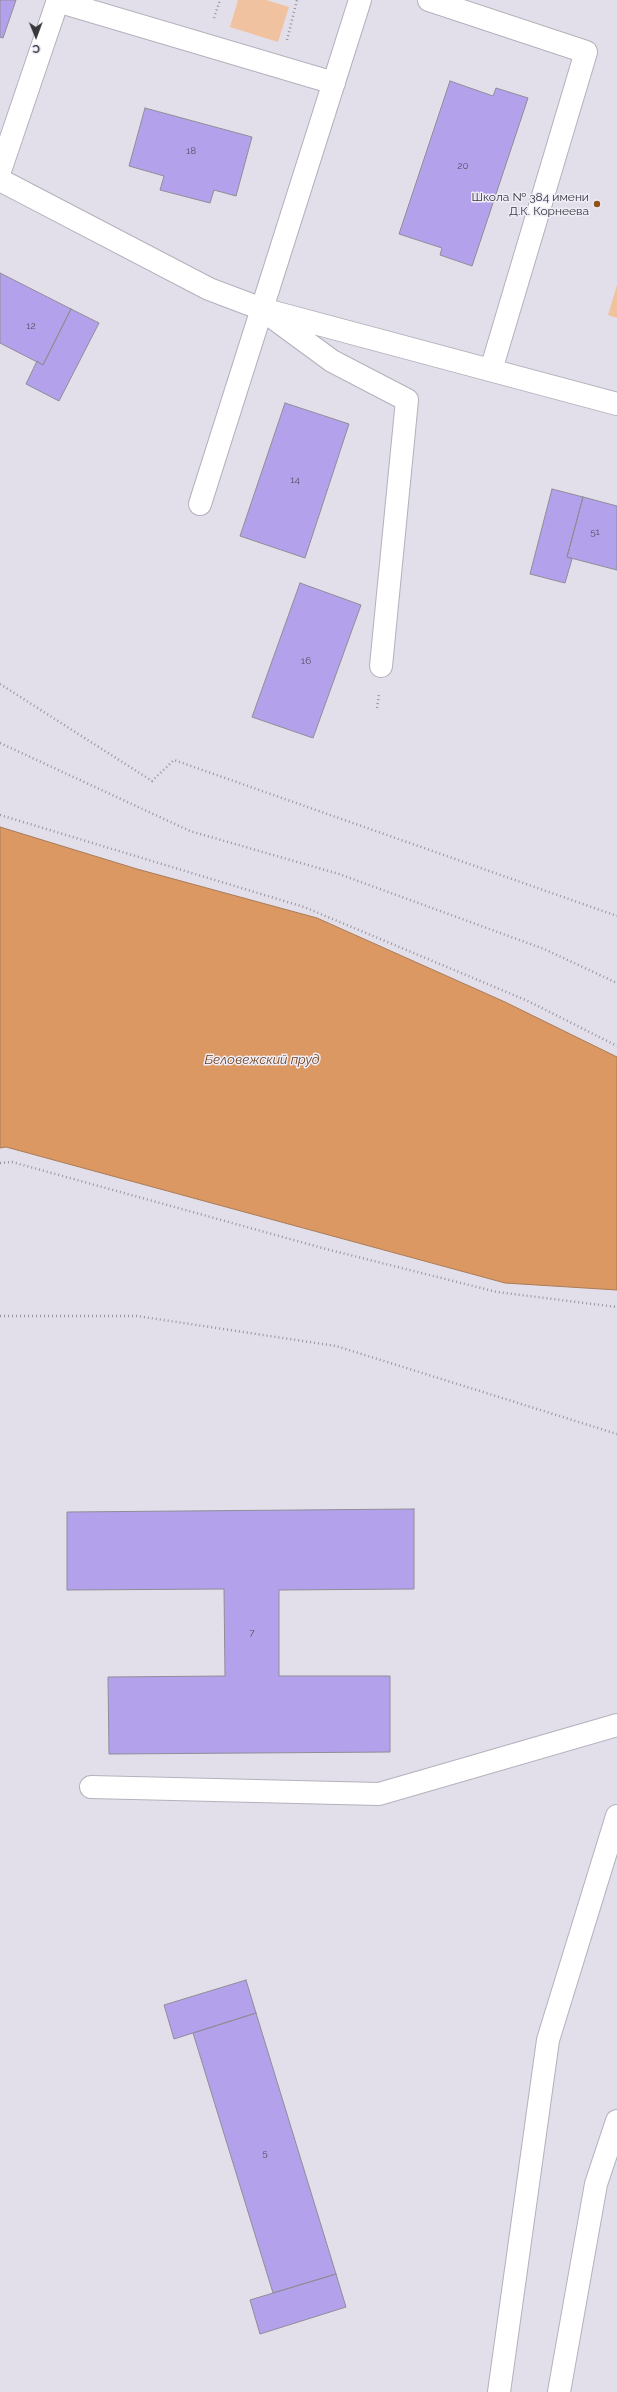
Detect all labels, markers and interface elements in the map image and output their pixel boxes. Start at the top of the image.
north arrow [16,16,56,56]
text: С [32,42,40,55]
house number: 18 [186,145,196,157]
house number: 20 [457,160,469,172]
place label: Школа № 384 имени Д.К. Корнеева [472,190,589,218]
marker: Школа № 384 имени Д.К. Корнеева [592,199,602,209]
house number: 12 [26,320,36,332]
house number: 14 [290,474,300,486]
house number: 51 [590,526,600,538]
house number: 16 [301,655,311,667]
water label: Беловежский пруд [204,1052,320,1068]
house number: 7 [249,1627,255,1639]
house number: 5 [262,2147,268,2159]

